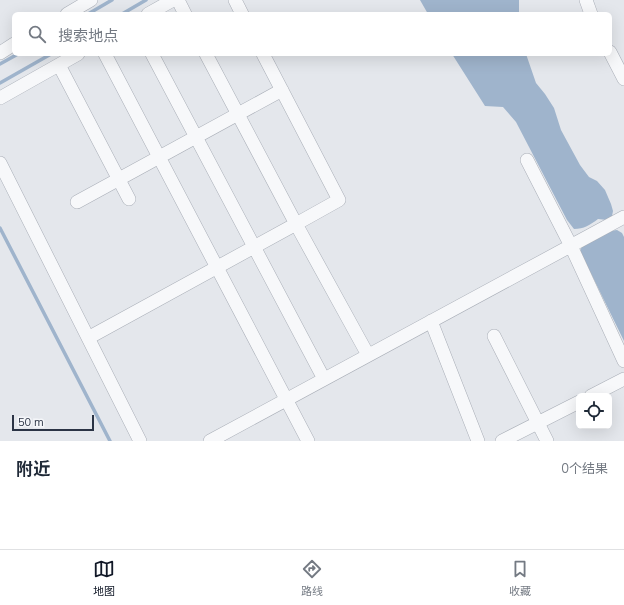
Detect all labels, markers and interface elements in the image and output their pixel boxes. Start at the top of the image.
search box [12,12,612,56]
icon: search [26,23,48,45]
text: 搜索地点 [58,26,118,45]
map controls [576,393,612,429]
button: locate [576,393,612,429]
scale bar [12,413,94,432]
text: 50 m [18,415,44,429]
text: 附近 [16,458,50,479]
text: 0个结果 [561,460,608,476]
tab: 地图 [93,558,115,598]
tab: 路线 [301,558,323,598]
tab: 收藏 [509,558,531,598]

